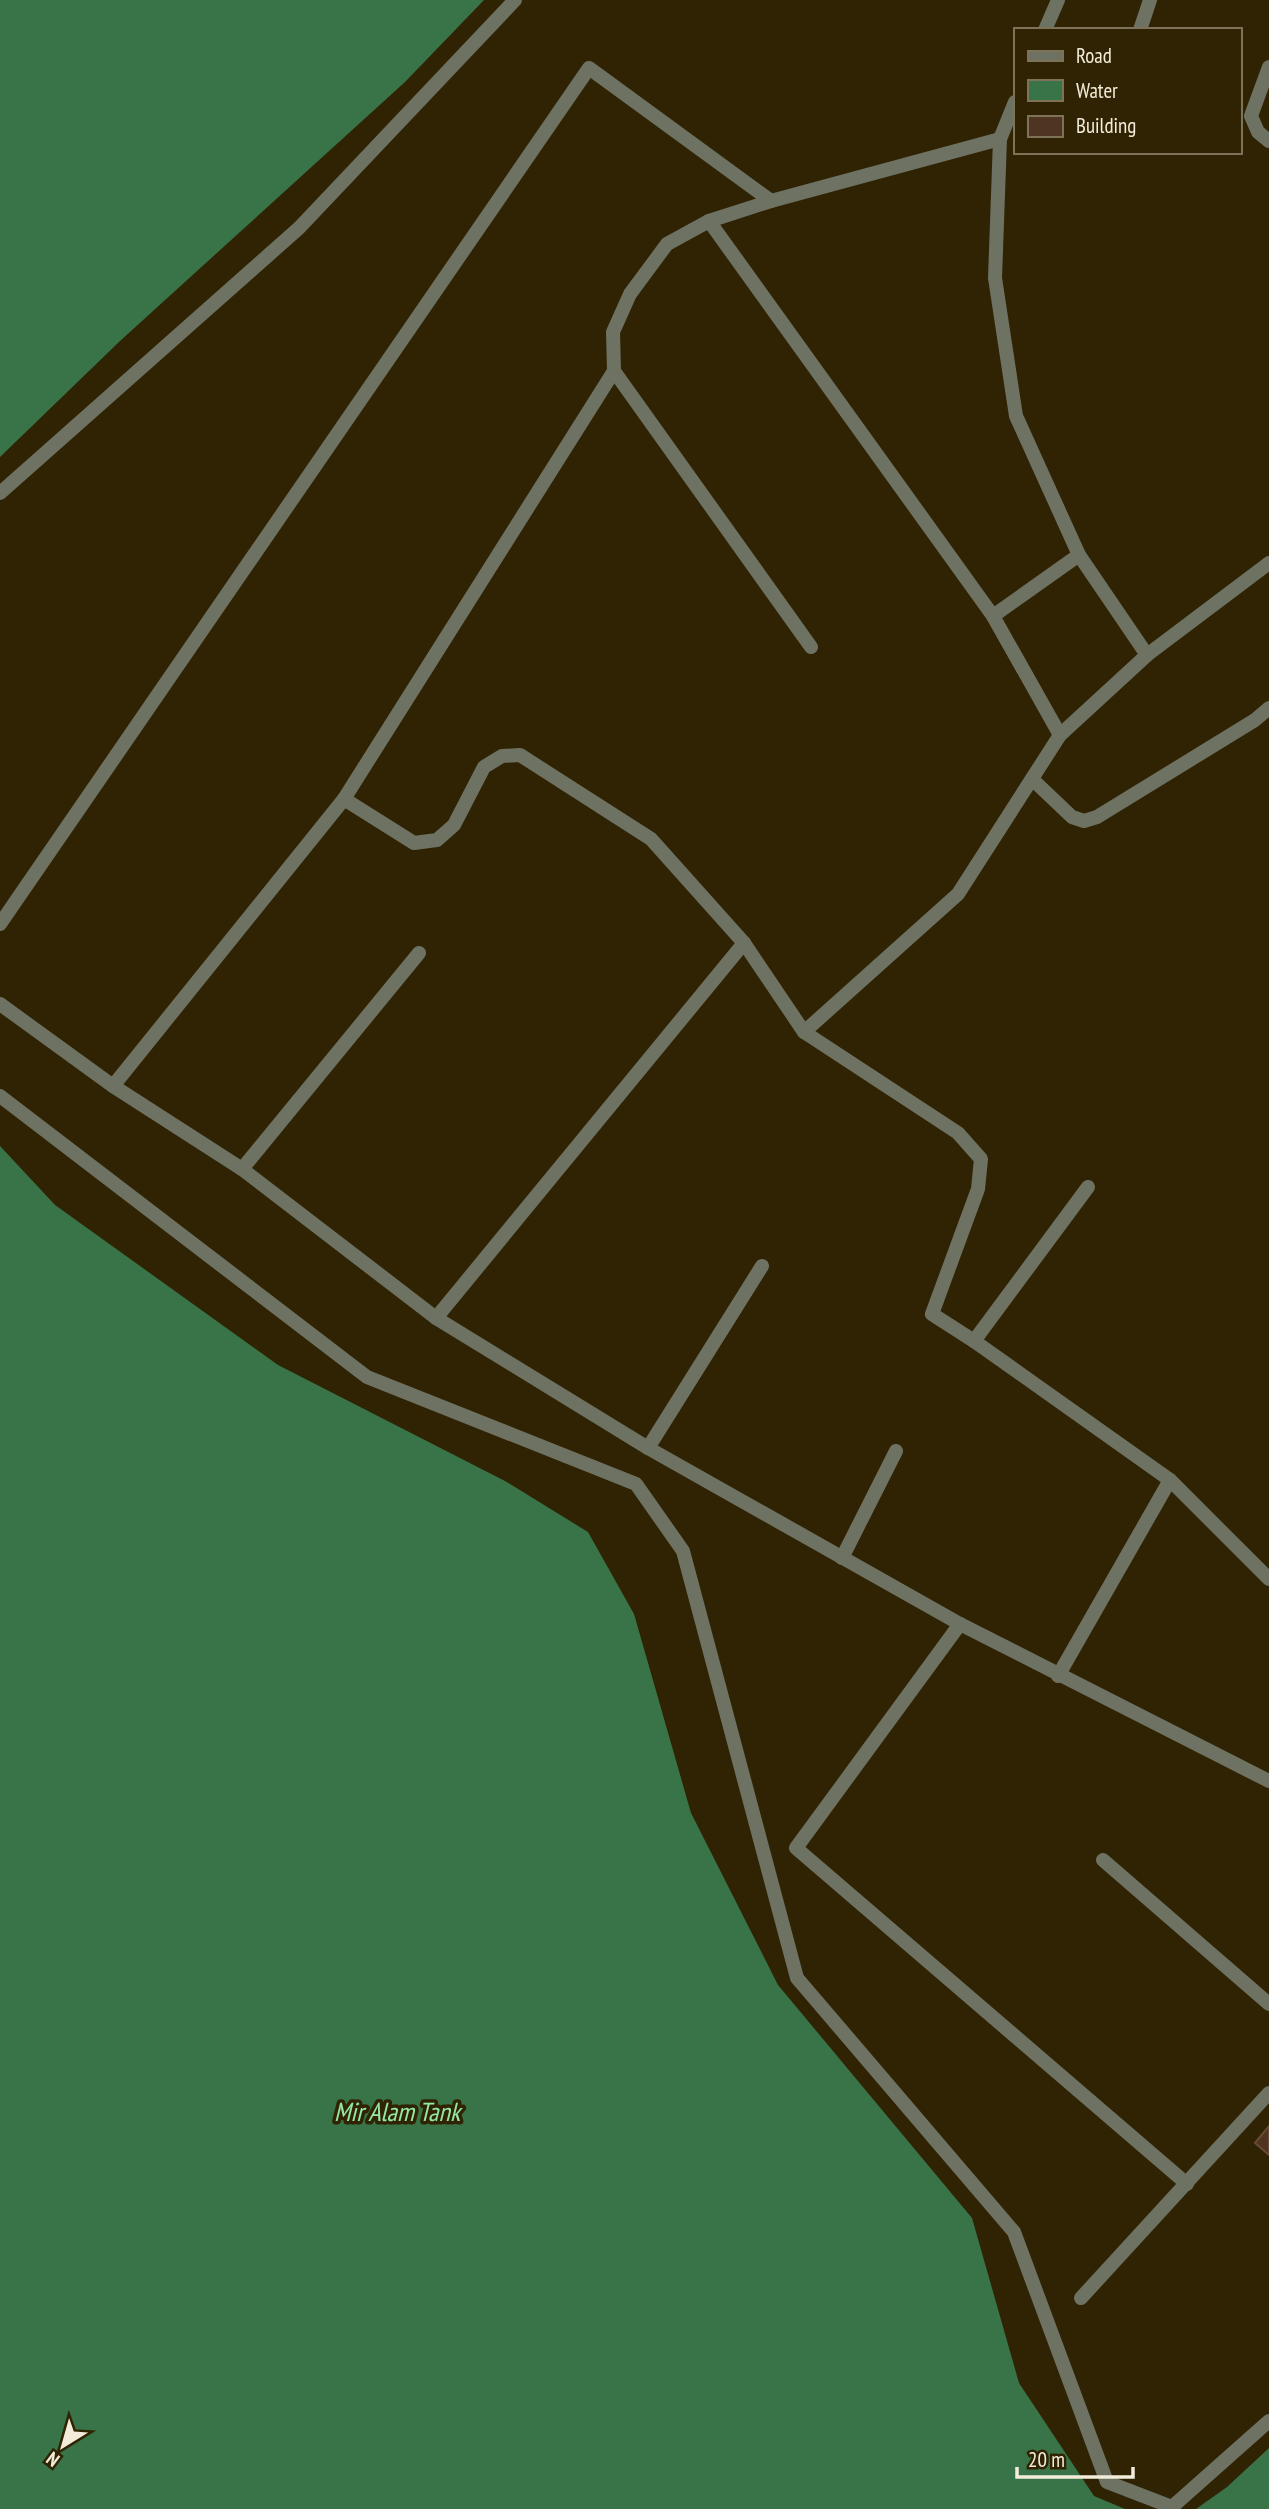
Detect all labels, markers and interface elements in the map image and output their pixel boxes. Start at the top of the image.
legend [1014,28,1241,154]
text: Road [1076,42,1112,69]
text: Water [1076,77,1118,104]
text: Building [1076,112,1136,139]
water label: Mir Alam Tank [334,2095,463,2128]
north arrow [28,2411,98,2481]
scale bar [1017,2436,1132,2480]
text: 20 m [1028,2446,1065,2473]
text: N [41,2447,64,2472]

